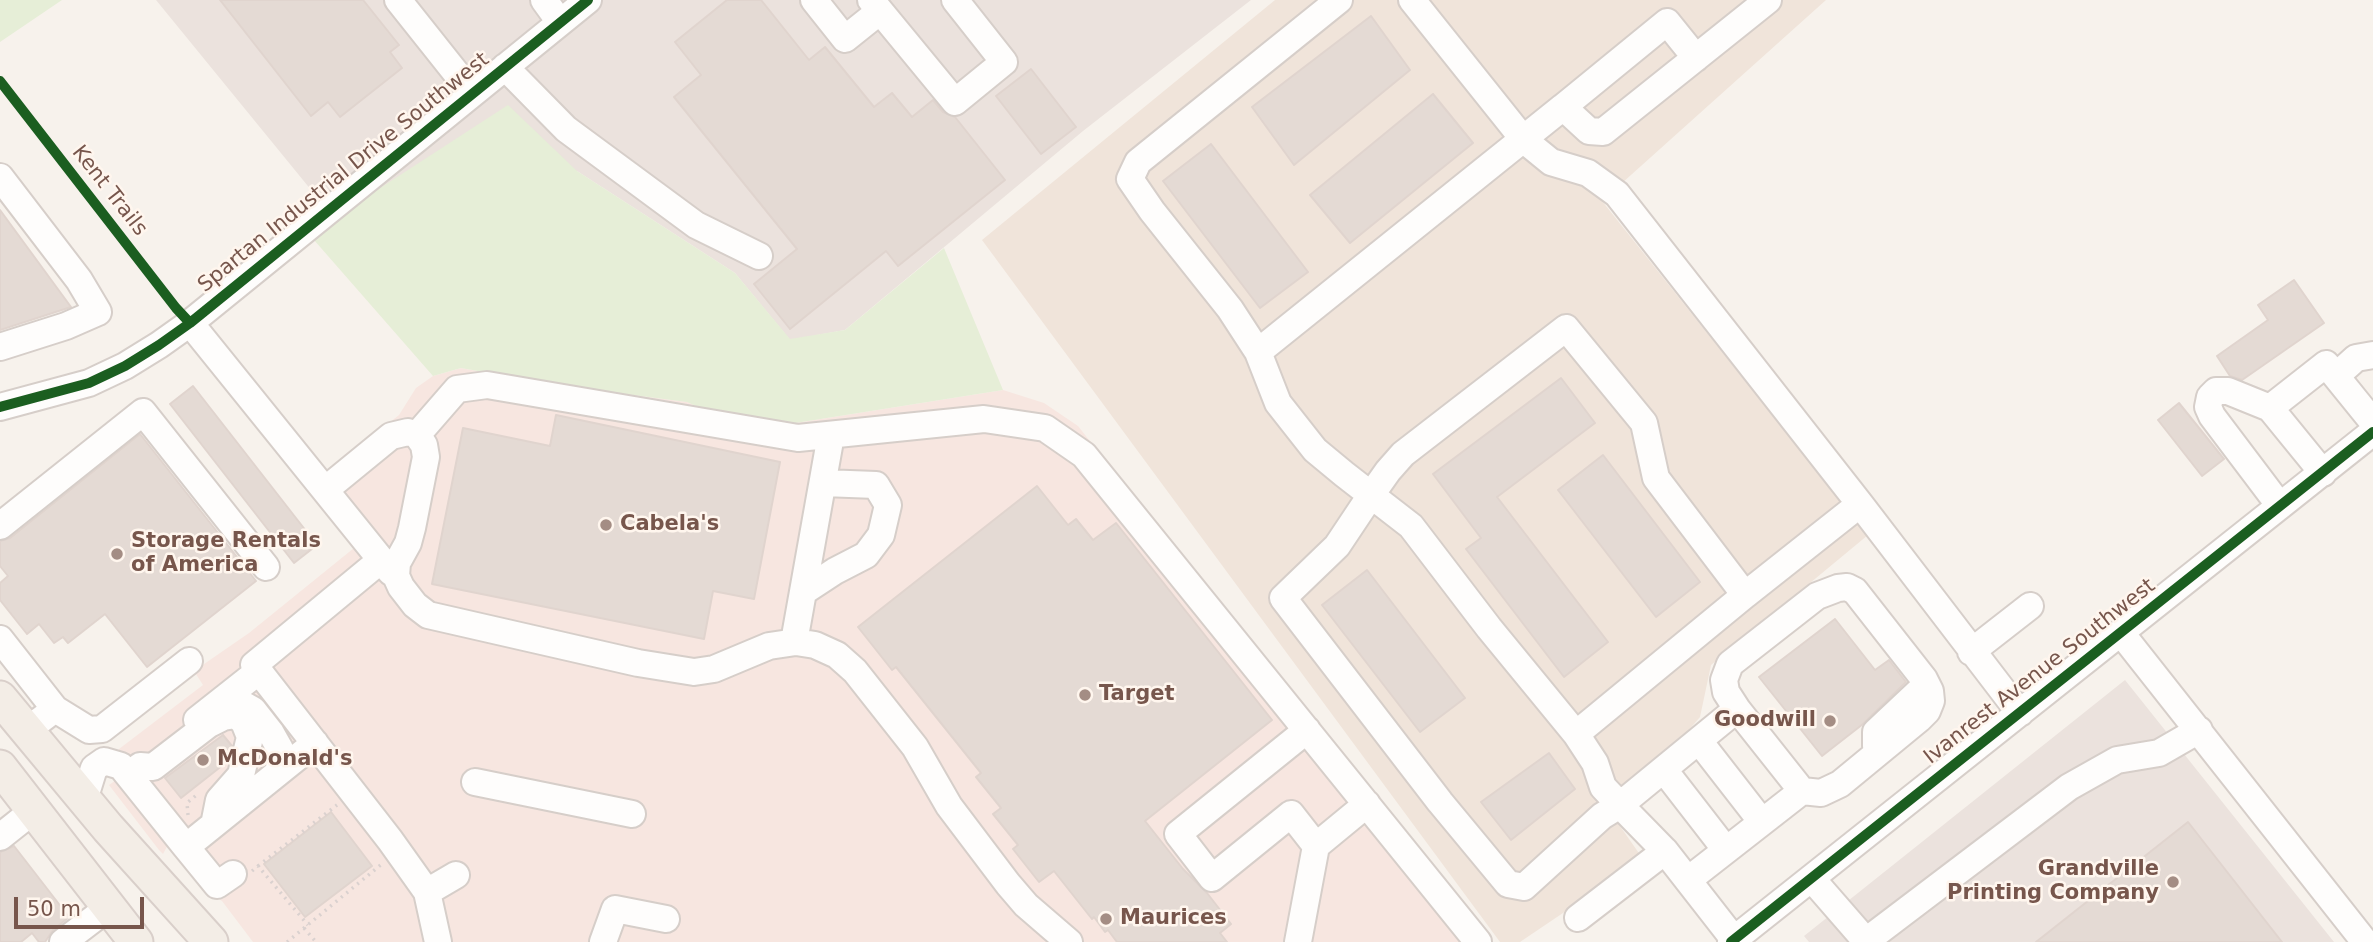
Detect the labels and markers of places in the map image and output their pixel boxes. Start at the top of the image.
place label: Cabela's [620,512,719,538]
marker: Cabela's [598,517,614,533]
place label: Storage Rentals of America [131,529,321,579]
marker: Storage Rentals of America [109,546,125,562]
place label: Target [1099,682,1174,708]
marker: Target [1077,687,1093,703]
place label: Goodwill [1714,708,1816,734]
marker: Goodwill [1822,713,1838,729]
place label: McDonald's [217,747,352,773]
marker: McDonald's [195,752,211,768]
place label: Grandville Printing Company [1947,857,2159,907]
marker: Grandville Printing Company [2165,874,2181,890]
place label: Maurices [1120,906,1227,932]
marker: Maurices [1098,911,1114,927]

